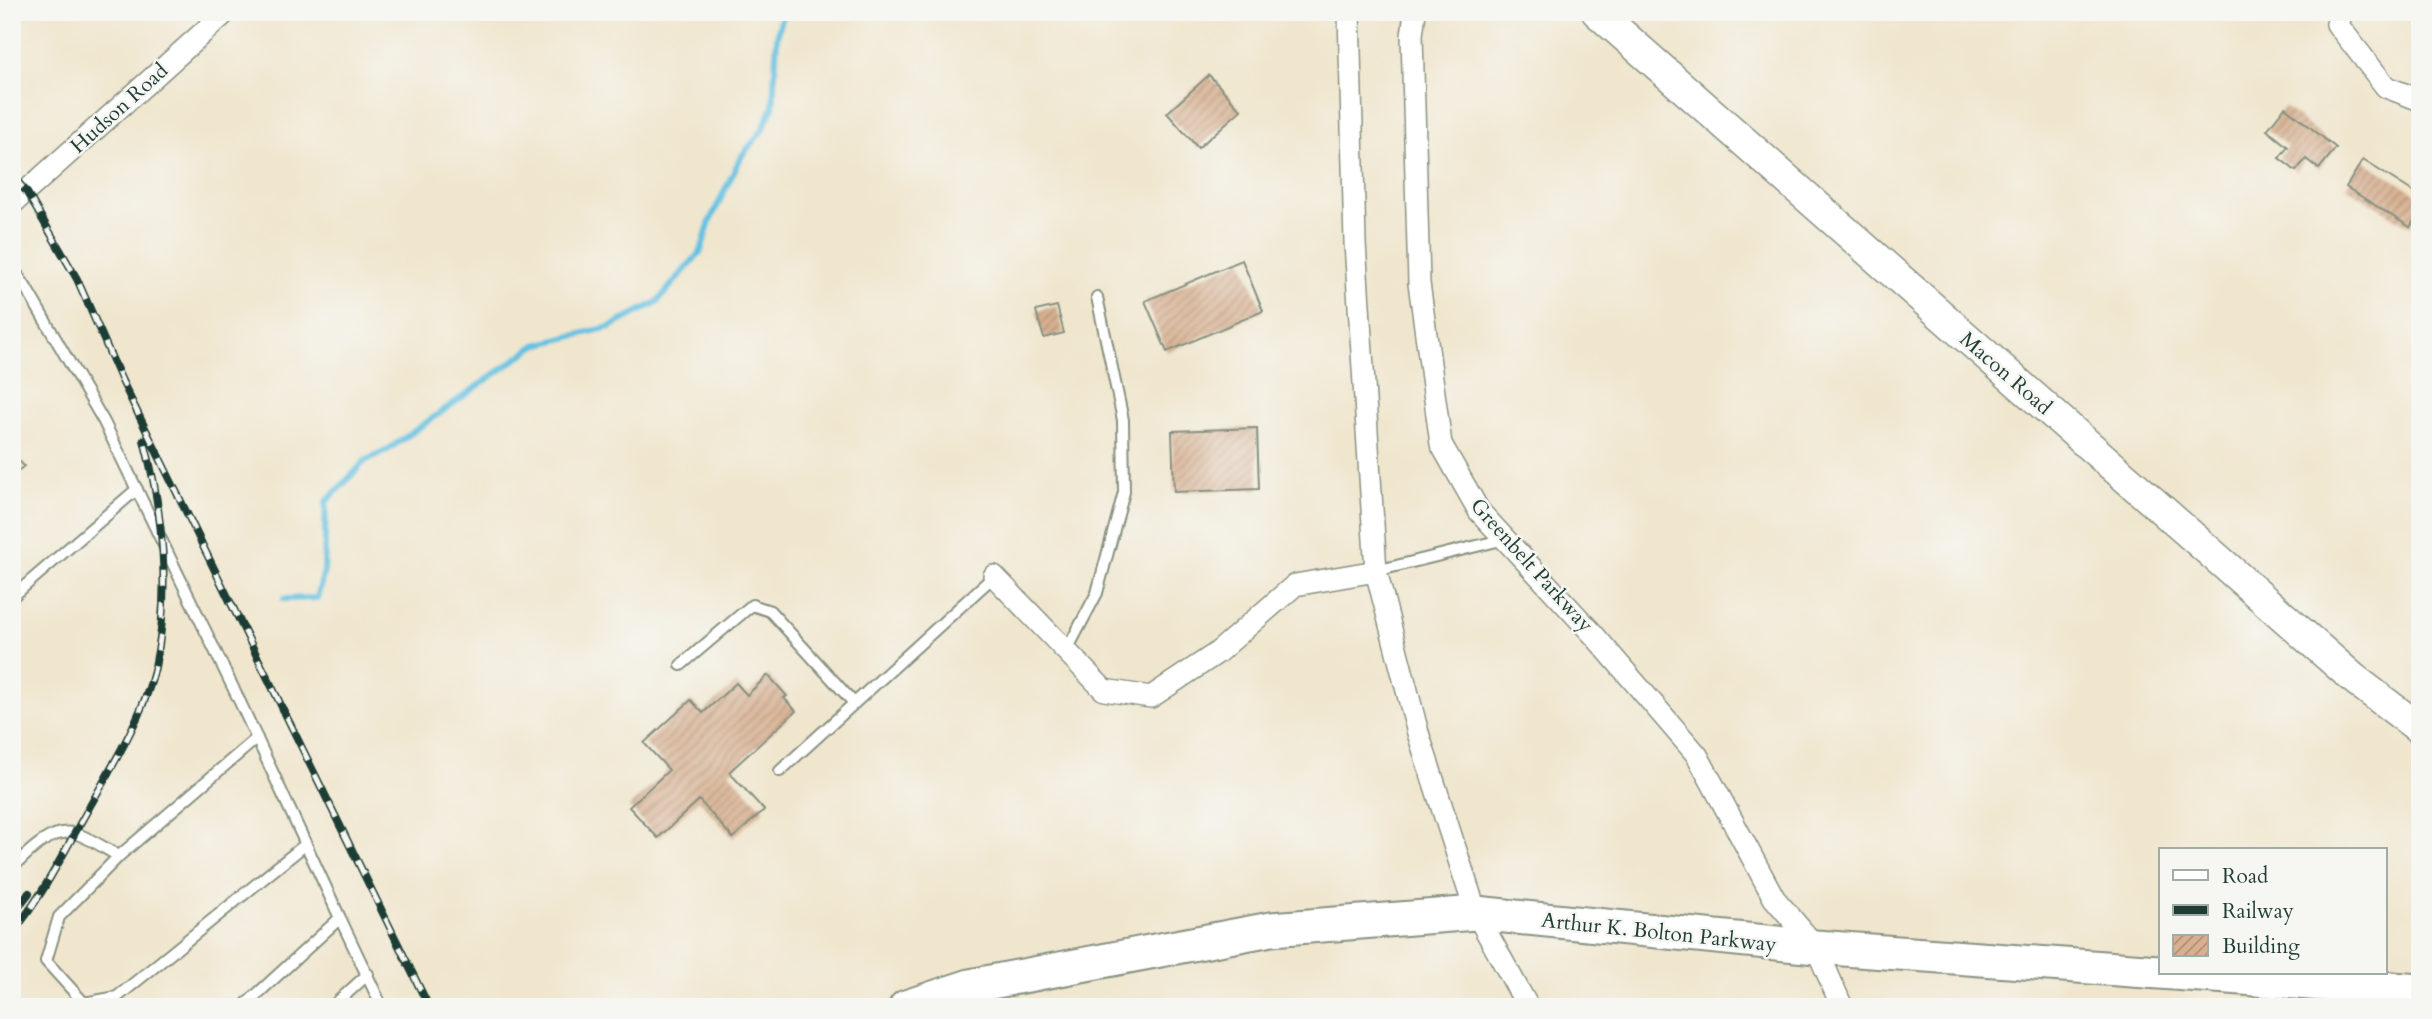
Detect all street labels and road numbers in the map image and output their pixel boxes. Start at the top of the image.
street label: Hudson Road [64,57,175,160]
street label: Macon Road [1953,325,2058,422]
street label: Greenbelt Parkway [1464,492,1600,639]
street label: Arthur K. Bolton Parkway [1540,906,1778,959]

